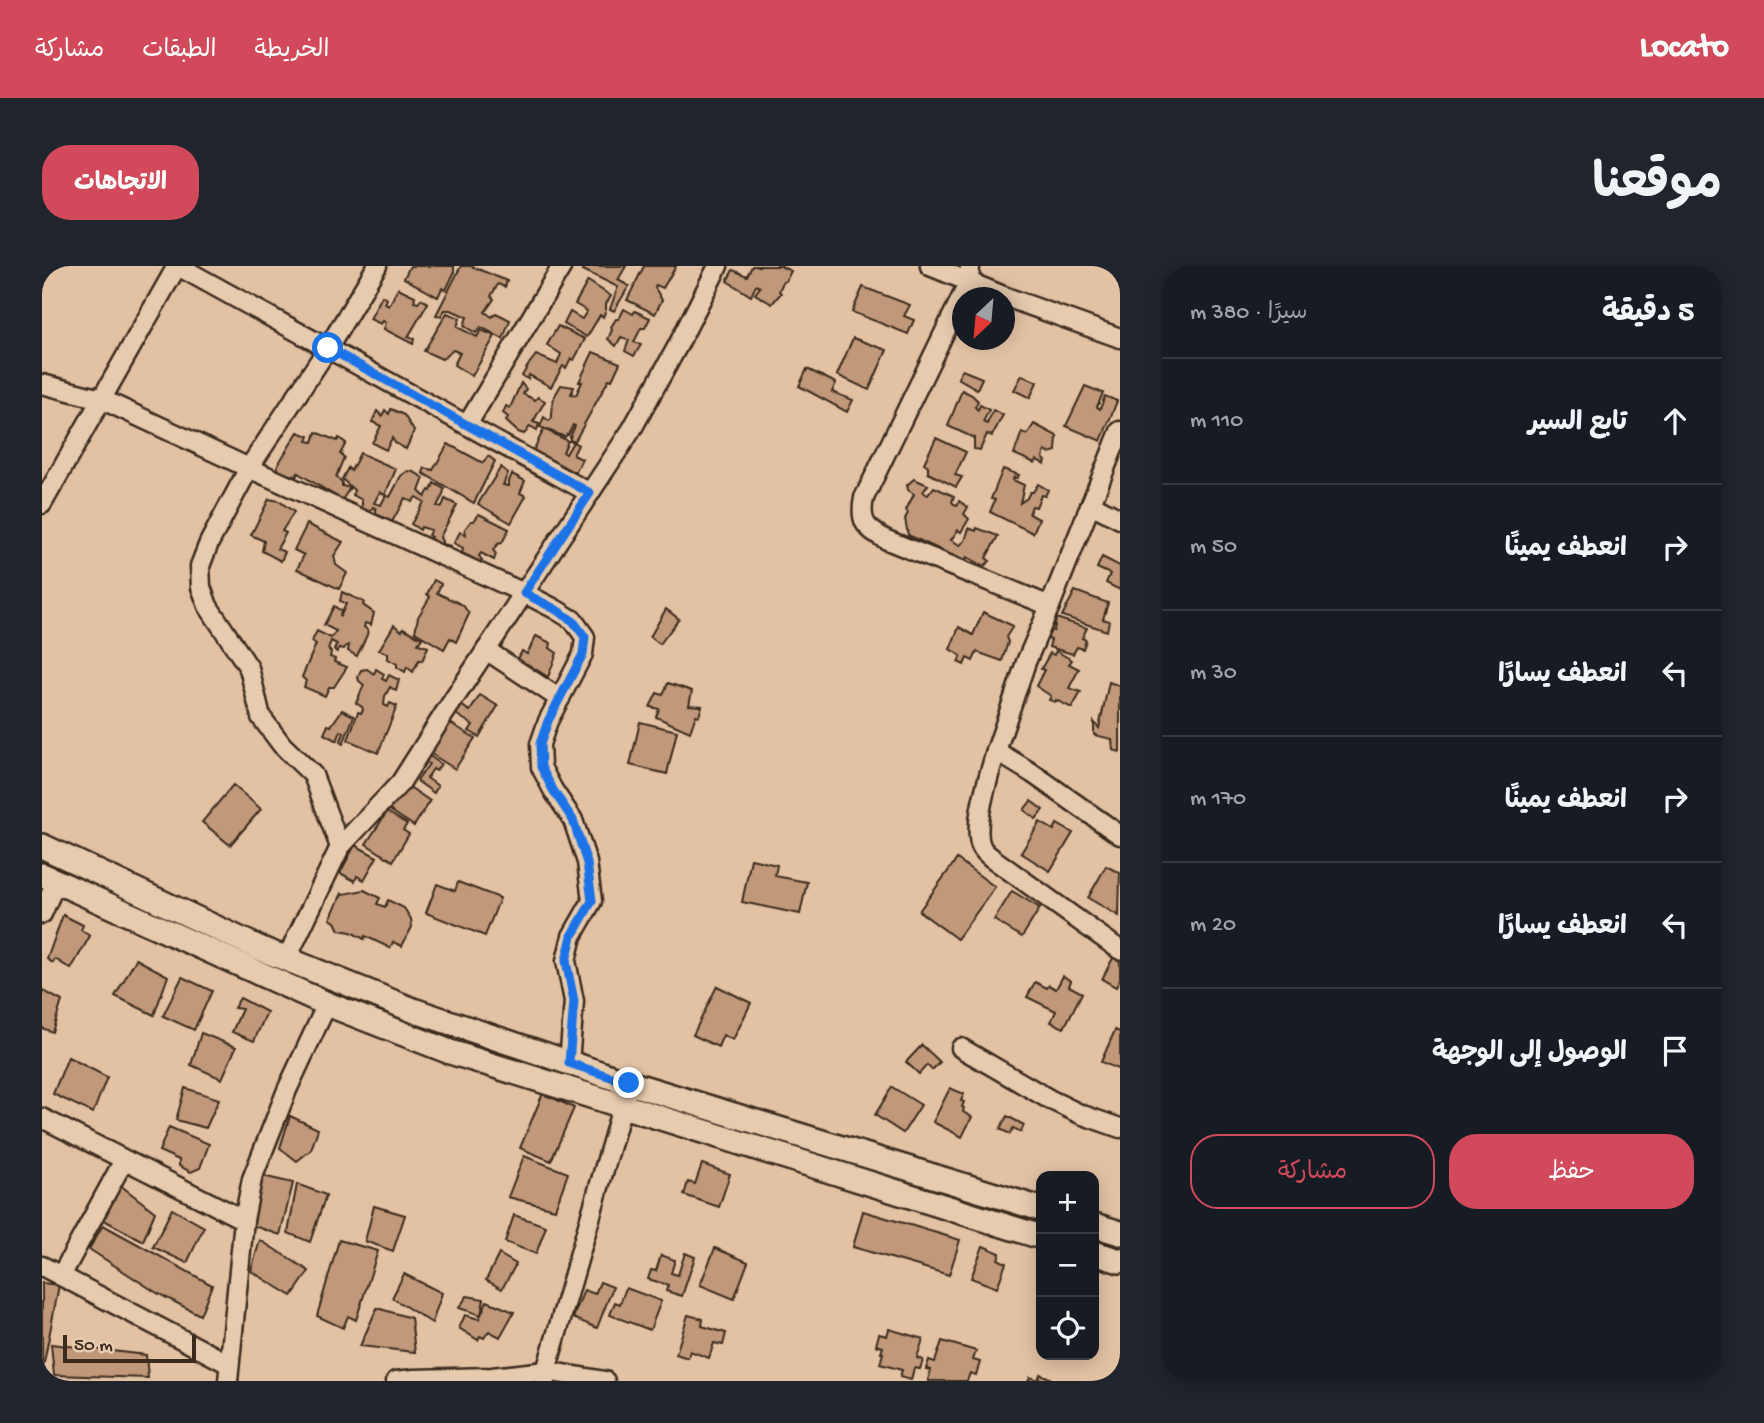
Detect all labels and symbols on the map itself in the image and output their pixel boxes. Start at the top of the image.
north arrow [952,287,1015,350]
route start [312,332,343,363]
route end [613,1067,644,1098]
scale bar [63,1332,196,1364]

